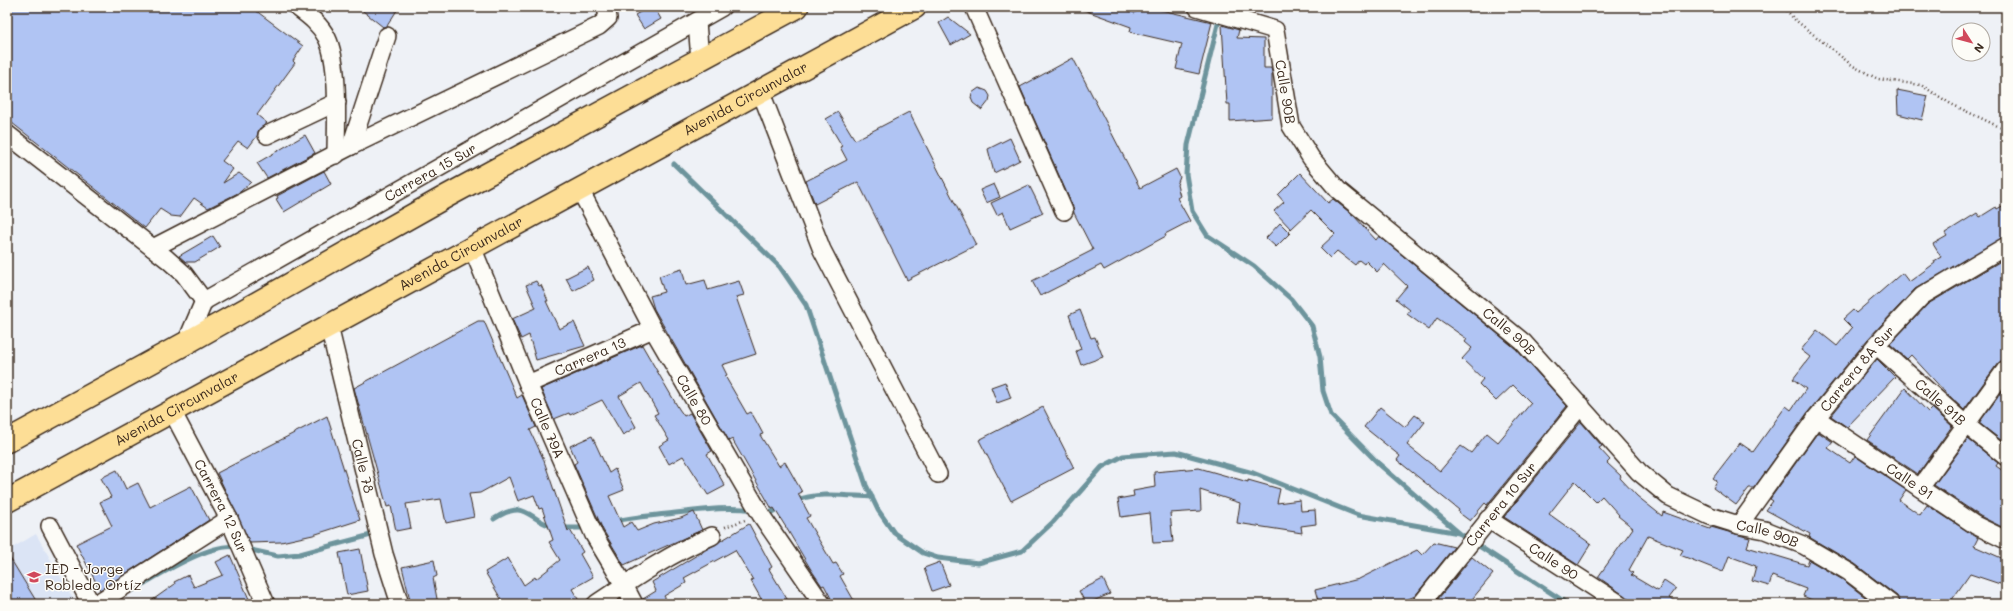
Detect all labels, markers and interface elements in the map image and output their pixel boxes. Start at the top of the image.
north arrow [1951,22,1991,62]
text: N [1971,40,1988,56]
street label: Avenida Circunvalar [680,57,811,140]
street label: Calle 90B [1271,58,1300,125]
street label: Carrera 15 Sur [381,138,480,206]
street label: Avenida Circunvalar [395,211,526,295]
street label: Calle 90B [1479,303,1540,359]
street label: Carrera 8A Sur [1815,321,1898,415]
street label: Carrera 13 [551,332,629,380]
street label: Avenida Circunvalar [111,366,242,450]
street label: Calle 80 [672,370,717,429]
street label: Calle 91B [1911,374,1970,429]
street label: Calle 79A [526,394,569,461]
street label: Calle 78 [348,437,379,495]
street label: Carrera 12 Sur [190,455,253,556]
street label: Carrera 10 Sur [1461,458,1541,550]
street label: Calle 91 [1883,458,1938,503]
street label: Calle 90B [1735,515,1802,551]
street label: Calle 90 [1525,538,1583,584]
place label: IED - Jorge Robledo Ortíz [45,559,142,594]
school or university icon: IED - Jorge Robledo Ortíz [26,569,42,585]

